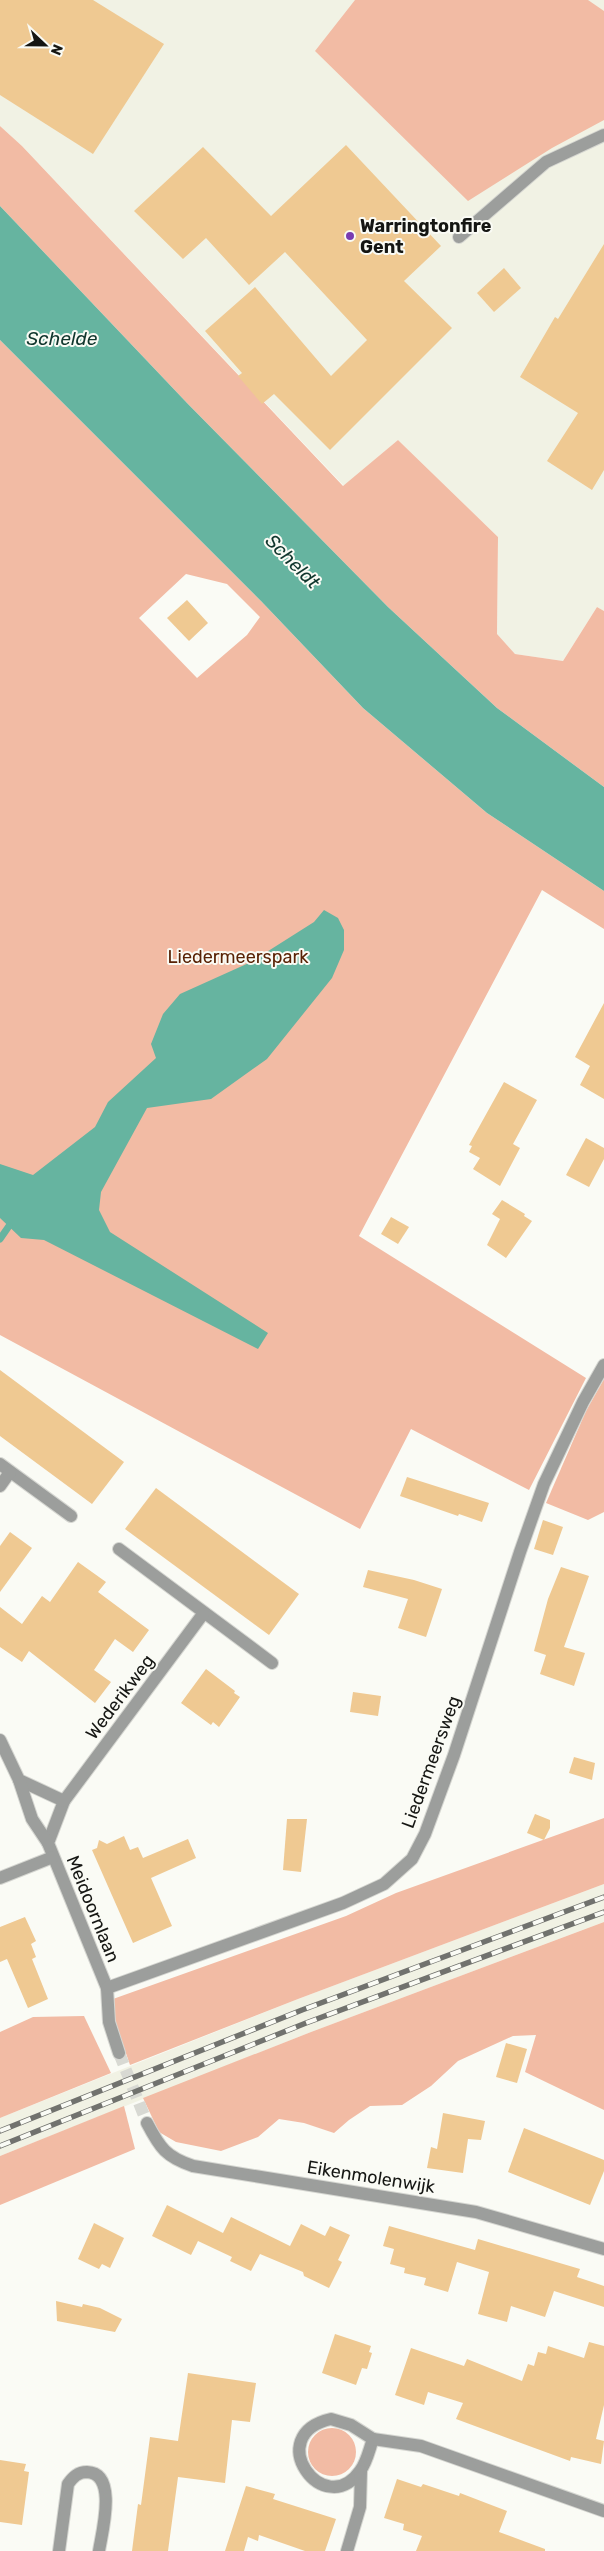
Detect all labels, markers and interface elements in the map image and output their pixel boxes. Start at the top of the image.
north arrow [20,20,70,70]
text: N [47,42,66,58]
place label: Warringtonfire Gent [360,215,492,258]
marker: Warringtonfire Gent [344,230,356,242]
water label: Schelde [27,327,98,350]
water label: Scheldt [261,529,325,594]
park label: Liedermeerspark [167,946,309,968]
street label: Wederikweg [81,1650,159,1744]
street label: Liedermeersweg [397,1693,465,1831]
street label: Meidoornlaan [62,1852,124,1966]
street label: Eikenmolenwijk [305,2156,437,2198]

